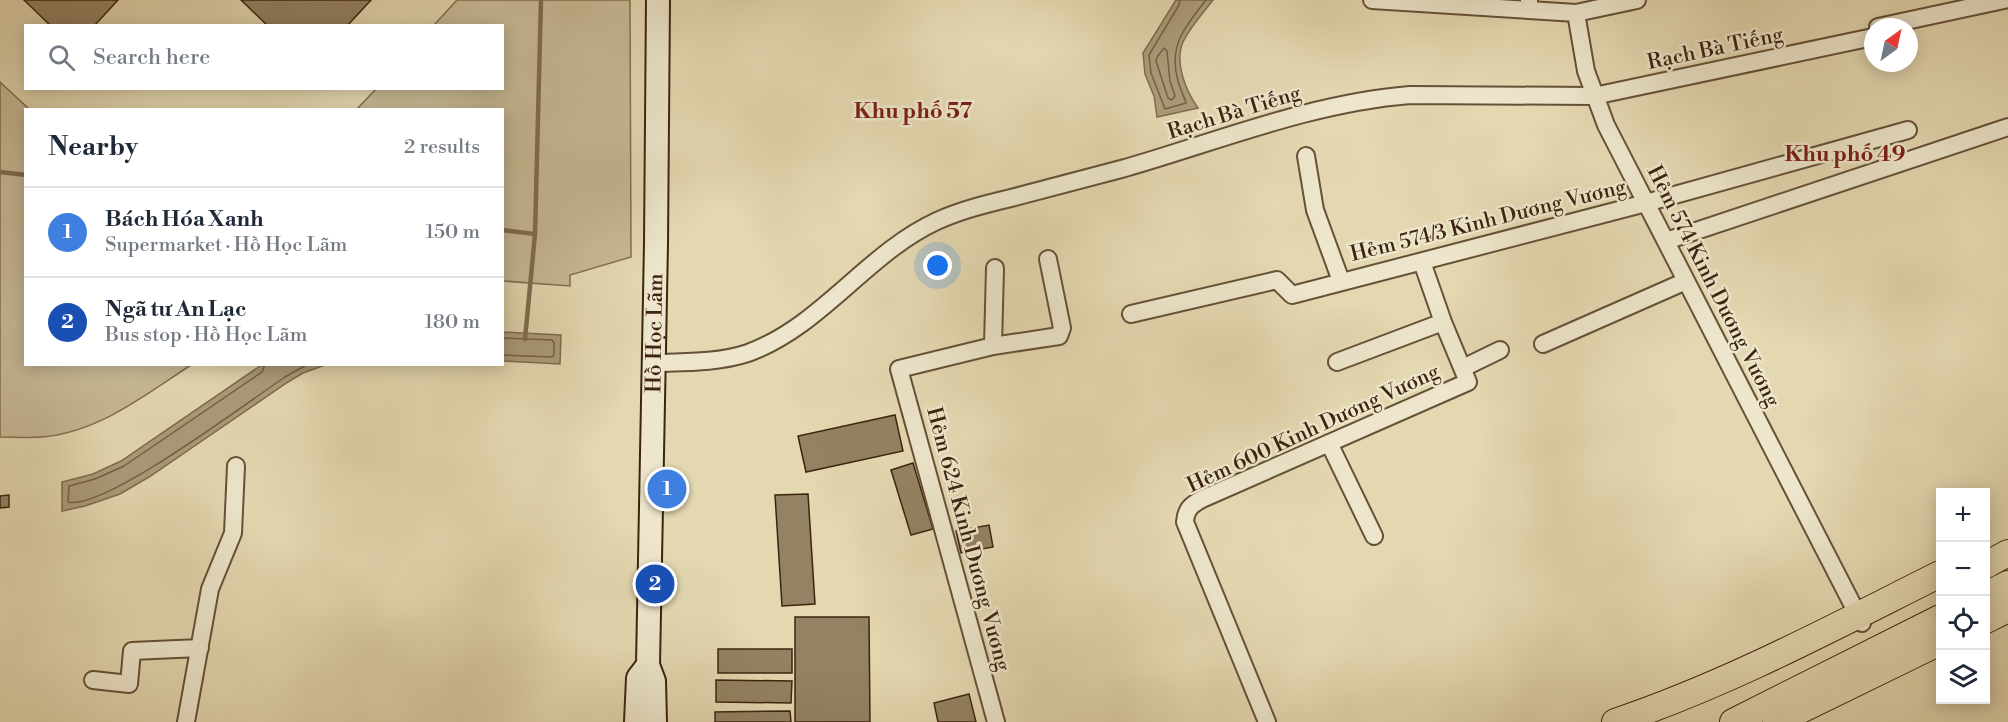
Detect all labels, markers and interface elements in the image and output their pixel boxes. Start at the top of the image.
north arrow [1864,18,1918,72]
street label: Rạch Bà Tiếng [1645,22,1786,76]
search box [24,24,504,90]
icon: search [45,41,78,74]
text: Search here [93,44,210,71]
street label: Rạch Bà Tiếng [1164,80,1304,146]
district label: Khu phố 57 [854,98,972,125]
text: Nearby [48,131,138,163]
text: 2 results [404,135,480,160]
district label: Khu phố 49 [1784,141,1906,168]
street label: Hẻm 574 Kinh Dương Vương [1641,161,1786,412]
street label: Hẻm 574/3 Kinh Dương Vương [1348,174,1629,268]
text: Bách Hóa Xanh [105,206,264,233]
text: 1 [63,220,72,245]
text: 150 m [425,220,480,245]
text: Supermarket · Hồ Học Lãm [105,233,347,258]
your location [923,251,952,280]
street label: Hồ Học Lãm [641,273,669,393]
text: Ngã tư An Lạc [105,296,246,323]
text: 2 [61,310,74,335]
text: 180 m [425,310,480,335]
text: Bus stop · Hồ Học Lãm [105,323,307,348]
street label: Hẻm 600 Kinh Dương Vương [1183,359,1444,499]
street label: Hẻm 624 Kinh Dương Vương [920,404,1016,674]
pin: 1 [648,466,686,512]
map controls [1936,488,1990,704]
button: + [1936,488,1990,542]
button: − [1936,542,1990,596]
pin: 2 [636,562,674,606]
button: locate [1936,596,1990,650]
button: layers [1936,650,1990,704]

